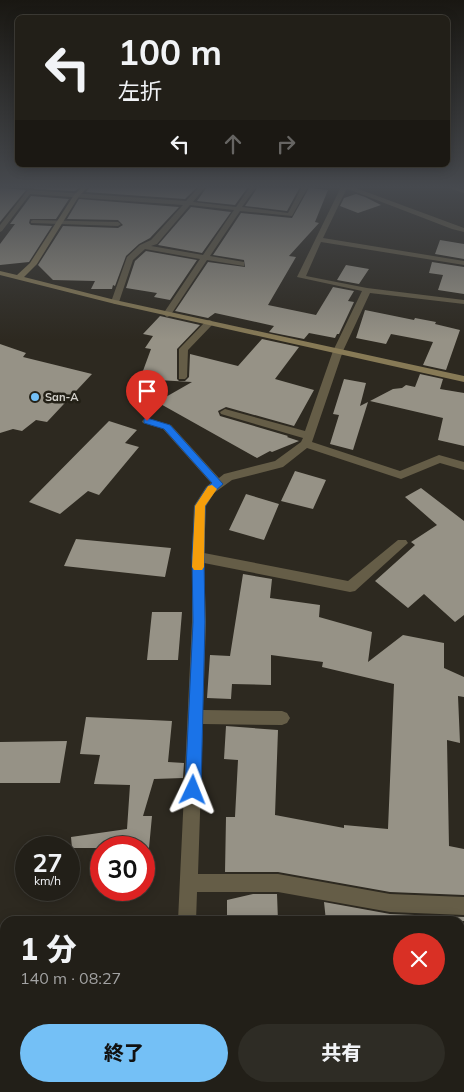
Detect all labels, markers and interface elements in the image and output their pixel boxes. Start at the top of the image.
text: 100 m [118,30,222,74]
icon: left [35,35,100,100]
text: 左折 [118,77,162,105]
icon: left [166,130,194,158]
icon: ahead [219,130,247,158]
icon: right [272,130,300,158]
pin [126,370,168,421]
icon: arrive [133,377,161,405]
place label: San-A [45,390,79,404]
marker: San-A [29,391,41,403]
position arrow [166,763,218,815]
speed limit sign: 30 [90,836,155,901]
text: 27 [32,847,63,878]
text: km/h [34,873,61,888]
text: 1 分 [20,930,76,968]
button: close [393,933,445,985]
text: 140 m · 08:27 [20,968,121,988]
button: 終了 [20,1024,228,1082]
button: 共有 [238,1024,445,1082]

